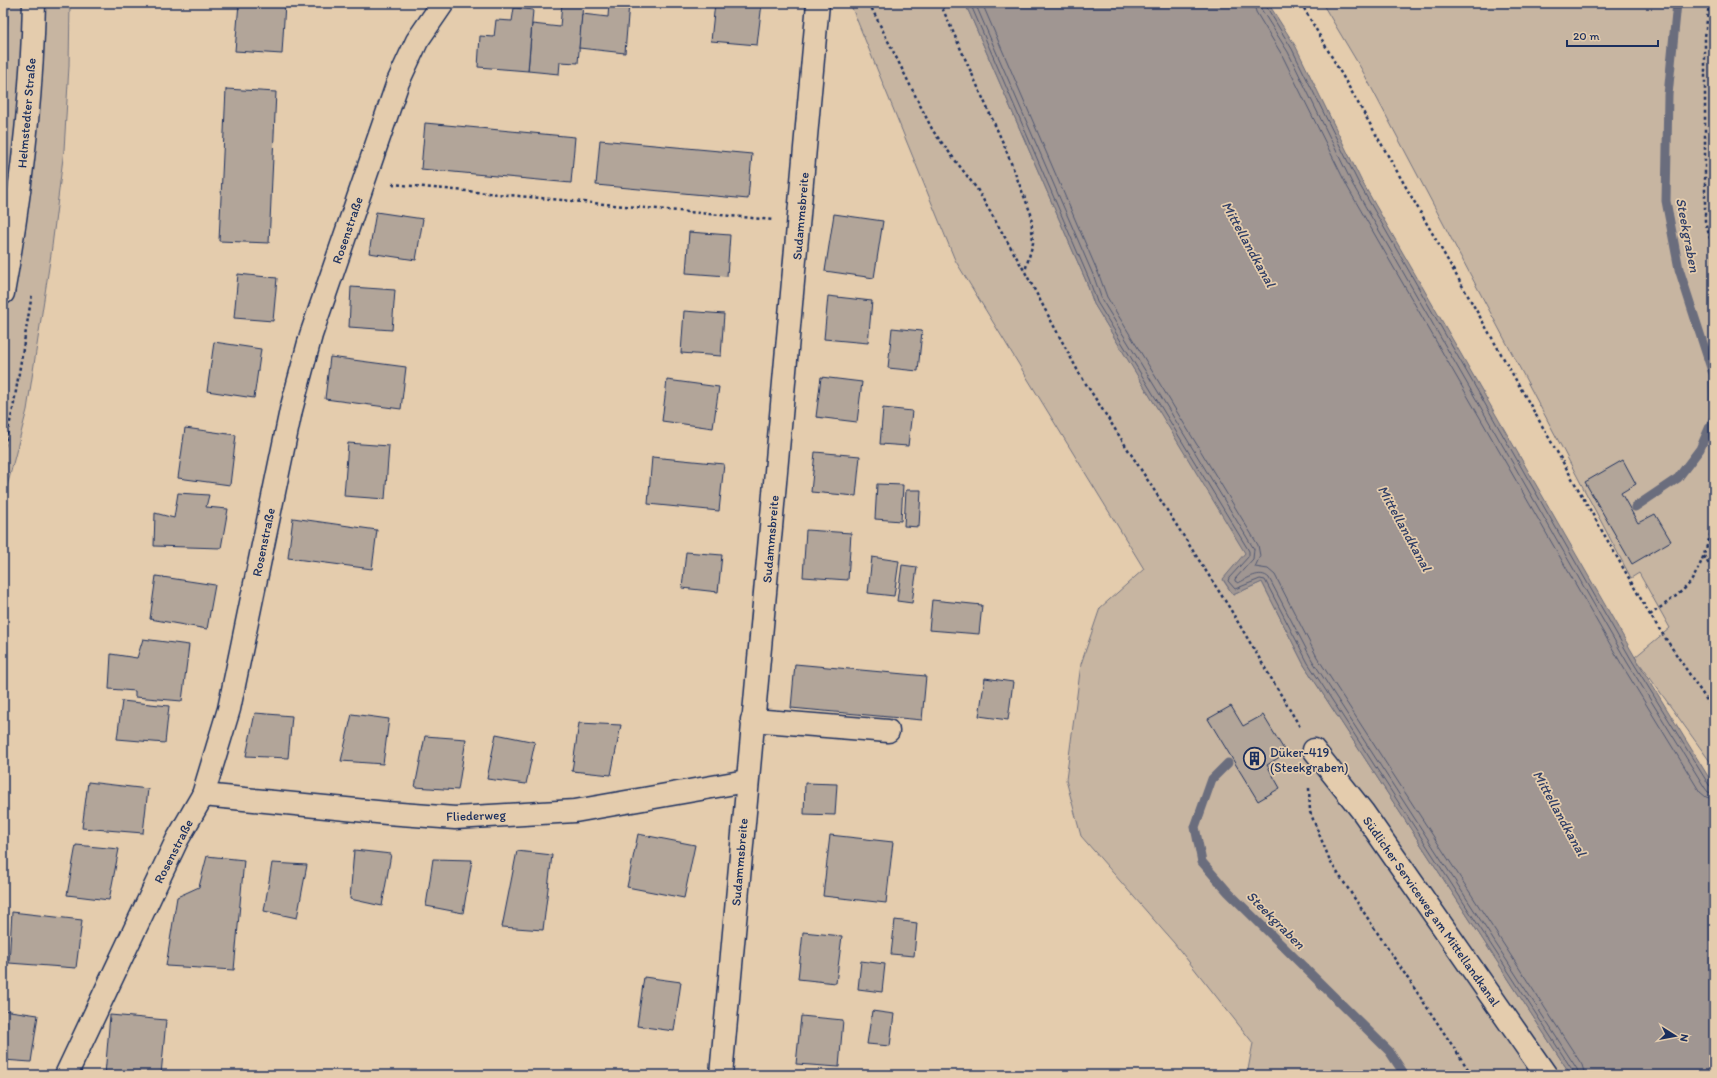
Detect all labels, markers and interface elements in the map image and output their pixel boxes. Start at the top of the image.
scale bar [1567,22,1658,48]
text: 20 m [1573,29,1600,43]
street label: Helmstedter Straße [14,57,39,169]
street label: Sudammsbreite [789,172,812,260]
street label: Rosenstraße [329,195,366,266]
water label: Steekgraben [1672,196,1703,275]
water label: Mittellandkanal [1218,198,1280,291]
water label: Mittellandkanal [1374,482,1436,575]
street label: Sudammsbreite [759,495,782,583]
street label: Rosenstraße [249,506,278,578]
place label: Düker-419 (Steekgraben) [1270,745,1349,775]
building icon: Düker-419 (Steekgraben) [1241,746,1267,772]
water label: Mittellandkanal [1529,767,1591,860]
street label: Fliederweg [446,807,507,824]
street label: Südlicher Serviceweg am Mittellandkanal [1360,813,1503,1009]
street label: Rosenstraße [151,817,196,886]
street label: Sudammsbreite [728,818,751,906]
water label: Steekgraben [1243,888,1309,954]
north arrow [1655,1016,1695,1056]
text: N [1677,1033,1691,1043]

